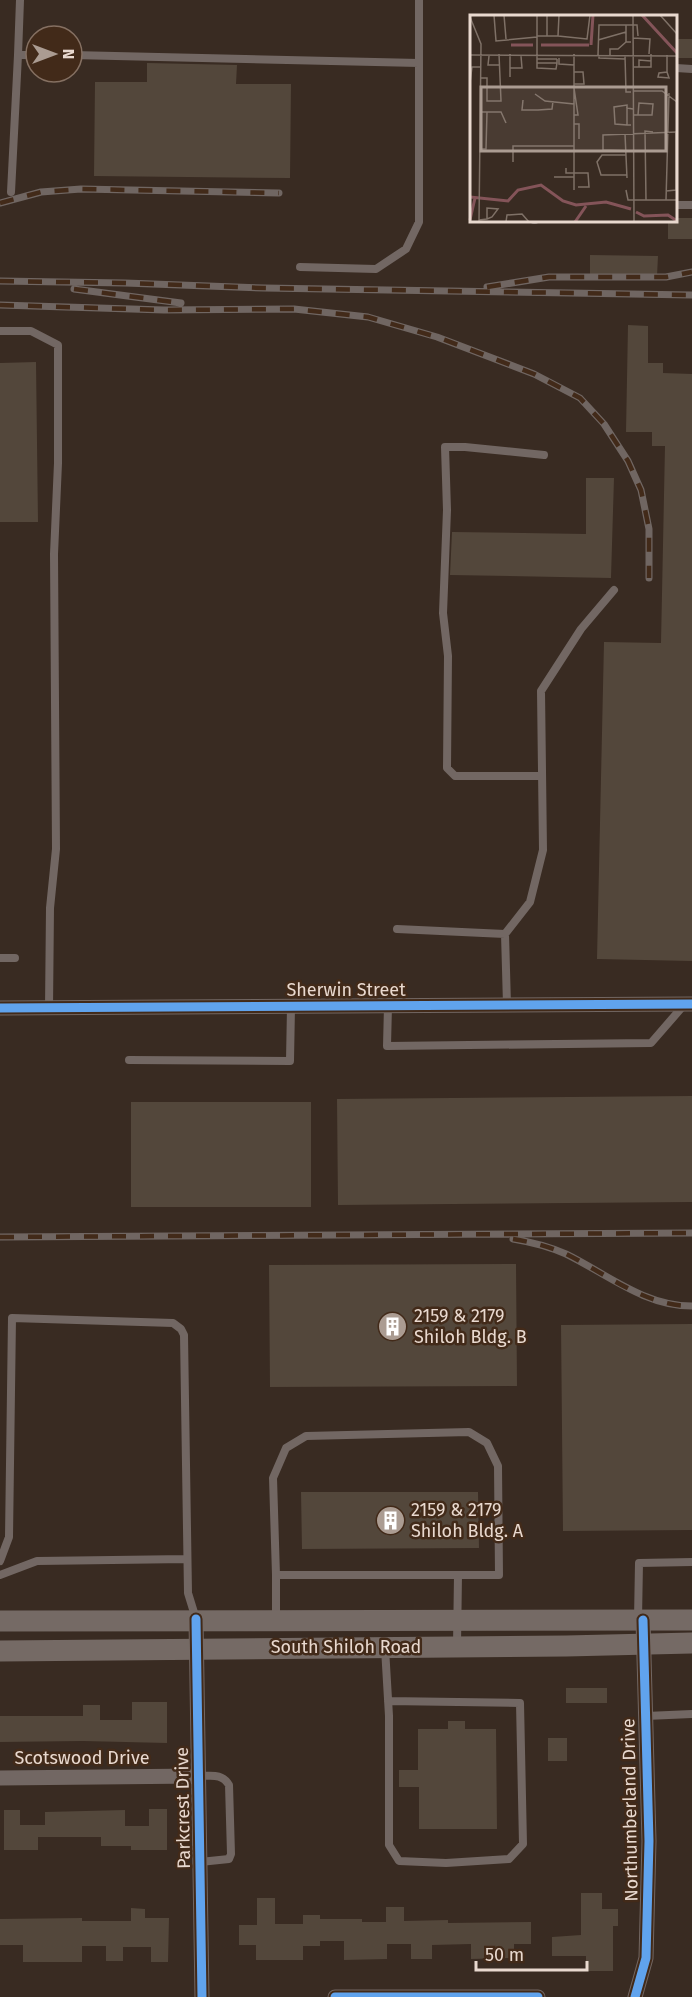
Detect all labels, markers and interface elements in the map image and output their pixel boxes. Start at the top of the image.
inset map [470,15,677,222]
north arrow [24,24,84,84]
text: N [59,49,78,59]
street label: Sherwin Street [286,979,406,1001]
place label: 2159 & 2179 Shiloh Bldg. B [414,1305,527,1348]
building icon: 2159 & 2179 Shiloh Bldg. B [377,1310,409,1342]
place label: 2159 & 2179 Shiloh Bldg. A [411,1499,524,1542]
building icon: 2159 & 2179 Shiloh Bldg. A [374,1504,406,1536]
street label: South Shiloh Road [271,1636,421,1658]
street label: Northumberland Drive [617,1718,643,1902]
street label: Scotswood Drive [14,1747,150,1769]
street label: Parkcrest Drive [171,1747,195,1869]
scale bar [476,1934,587,1972]
text: 50 m [485,1944,524,1966]

